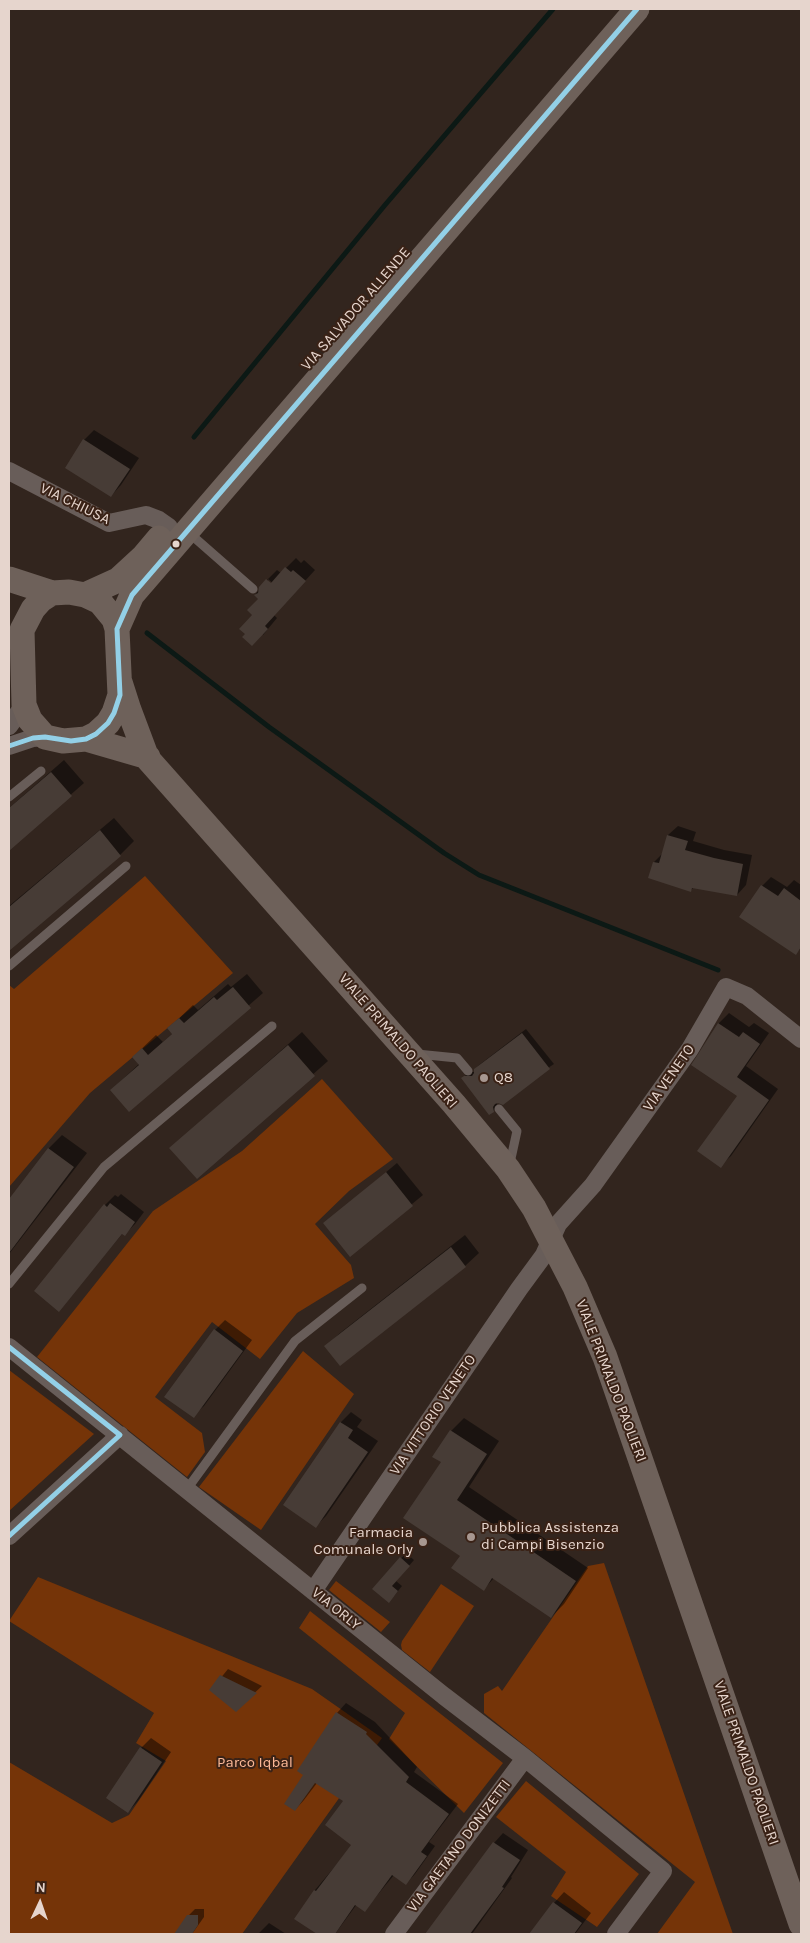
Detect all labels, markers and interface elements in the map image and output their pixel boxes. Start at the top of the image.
street label: VIA SALVADOR ALLENDE [298,244,414,374]
street label: VIA CHIUSA [37,479,113,529]
unlabelled marker [171,539,181,549]
street label: VIALE PRIMALDO PAOLIERI [335,970,461,1112]
street label: VIA VENETO [639,1041,699,1115]
place label: Q8 [494,1069,513,1087]
marker: Q8 [478,1072,490,1084]
street label: VIALE PRIMALDO PAOLIERI [572,1297,650,1465]
street label: VIA VITTORIO VENETO [386,1351,480,1479]
place label: Pubblica Assistenza di Campi Bisenzio [481,1519,619,1554]
place label: Farmacia Comunale Orly [313,1524,413,1559]
marker: Pubblica Assistenza di Campi Bisenzio [465,1531,477,1543]
marker: Farmacia Comunale Orly [417,1536,429,1548]
street label: VIA ORLY [308,1584,364,1634]
street label: VIALE PRIMALDO PAOLIERI [709,1679,783,1847]
park label: Parco Iqbal [217,1754,293,1772]
street label: VIA GAETANO DONIZETTI [403,1776,515,1916]
north arrow [15,1878,65,1928]
text: N [35,1879,46,1896]

